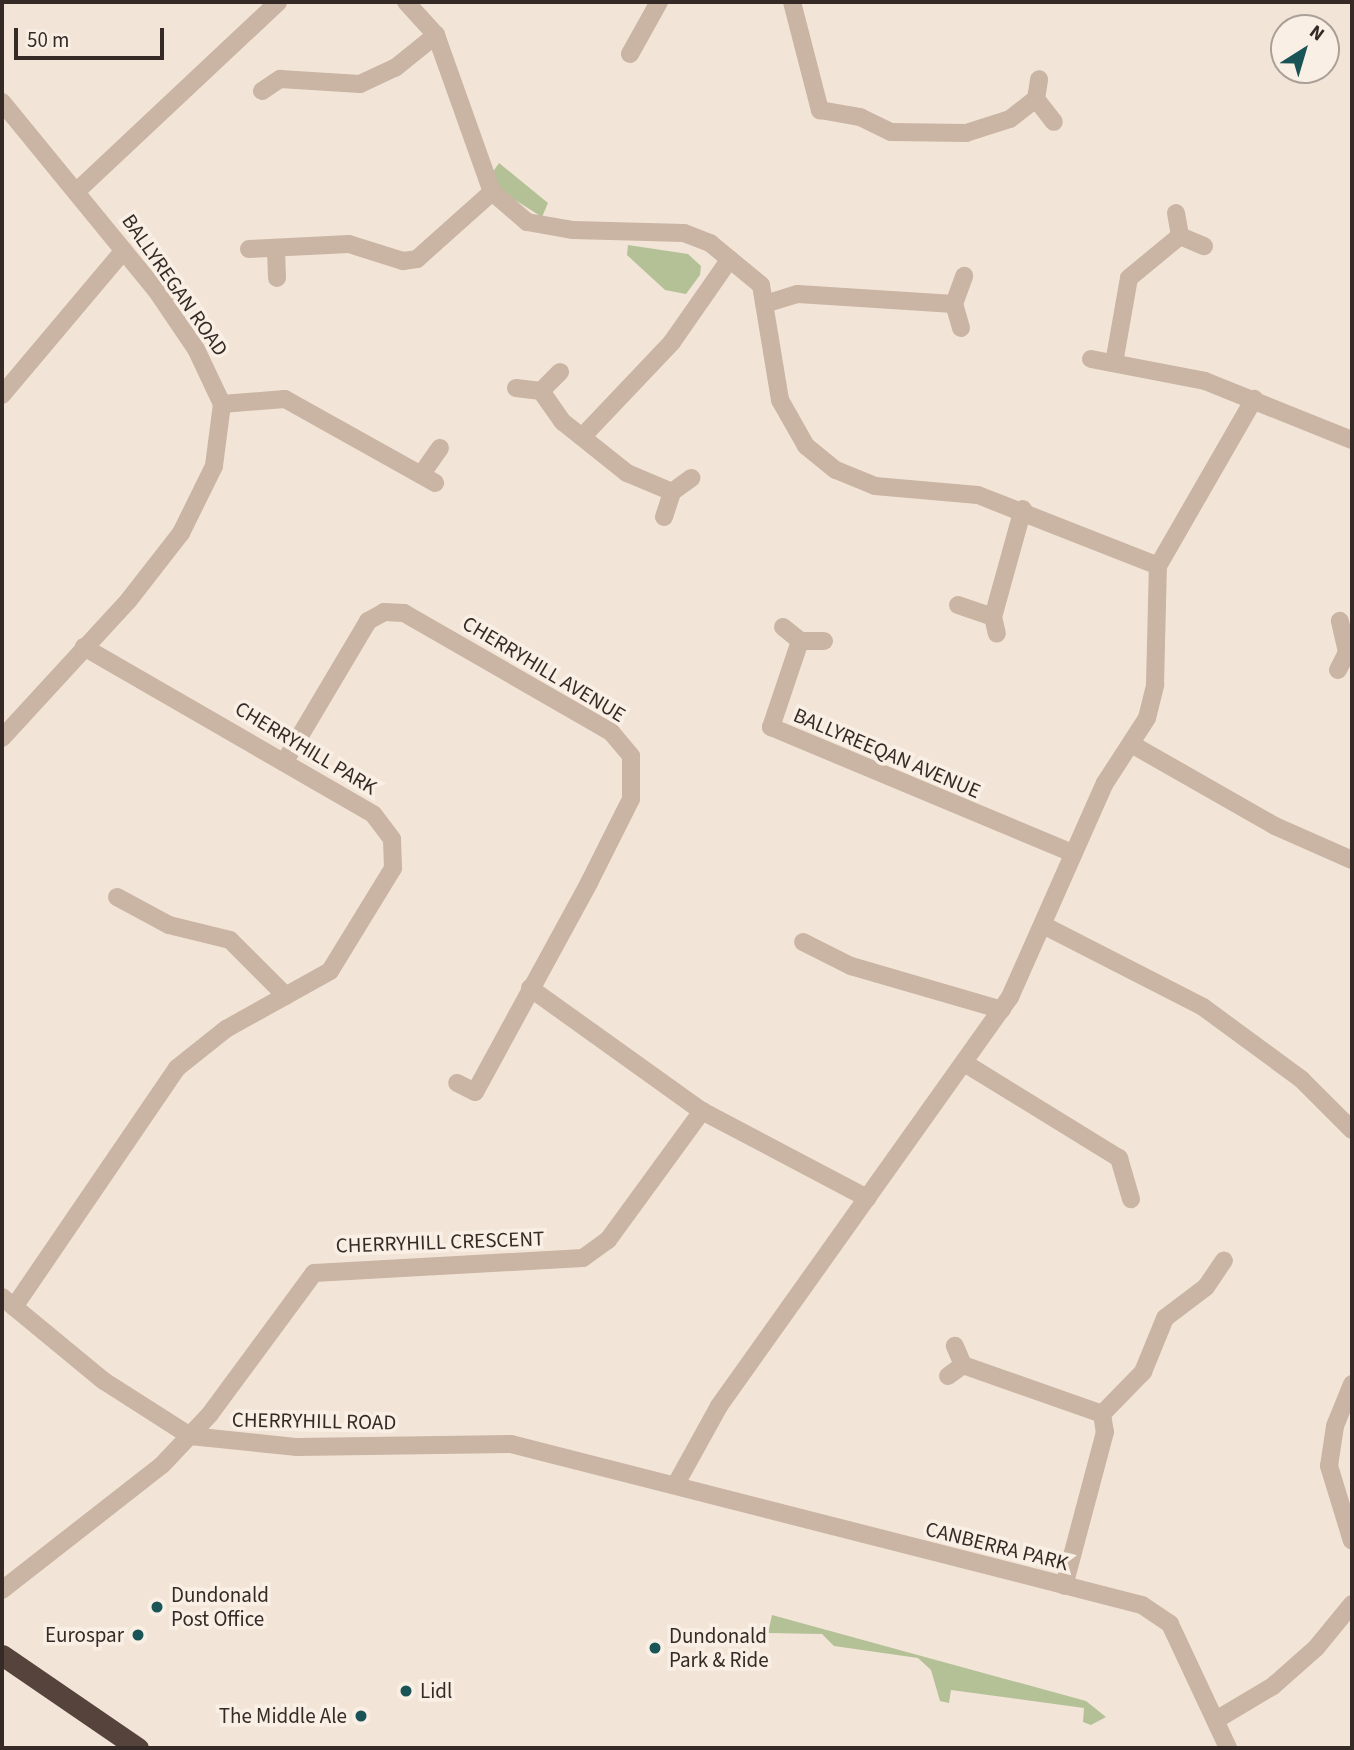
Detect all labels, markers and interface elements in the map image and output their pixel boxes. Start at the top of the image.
scale bar [18,14,168,58]
north arrow [1270,14,1340,84]
text: N [1304,19,1330,48]
text: 50 m [27,25,69,55]
street label: BALLYREGAN ROAD [117,209,233,361]
street label: CHERRYHILL AVENUE [458,610,630,728]
street label: CHERRYHILL PARK [231,696,381,800]
street label: BALLYREEQAN AVENUE [790,702,984,804]
street label: CHERRYHILL CRESCENT [335,1226,545,1258]
street label: CHERRYHILL ROAD [232,1407,396,1435]
street label: CANBERRA PARK [923,1516,1071,1576]
place label: Dundonald Post Office [171,1582,269,1632]
marker: Dundonald Post Office [149,1599,165,1615]
place label: Eurospar [45,1622,124,1648]
place label: Dundonald Park & Ride [669,1623,769,1673]
marker: Eurospar [130,1627,146,1643]
marker: Dundonald Park & Ride [647,1640,663,1656]
place label: Lidl [420,1678,452,1704]
marker: Lidl [398,1683,414,1699]
place label: The Middle Ale [219,1703,347,1729]
marker: The Middle Ale [353,1708,369,1724]

